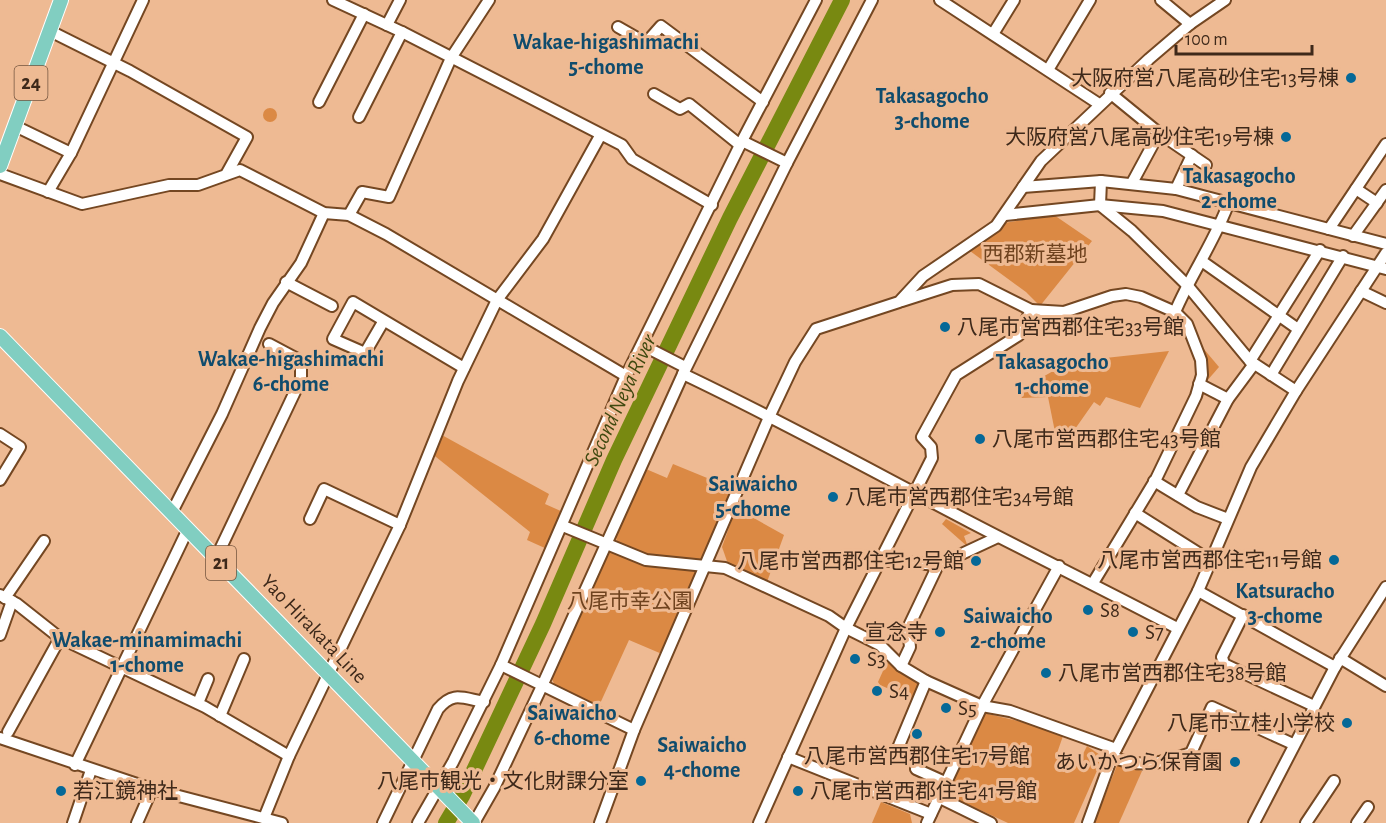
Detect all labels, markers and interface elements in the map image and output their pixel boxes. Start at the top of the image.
scale bar [1176,18,1312,56]
district label: Wakae-higashimachi 5-chome [513,31,699,78]
text: 100 m [1185,31,1228,49]
road number: 24 [15,66,48,100]
place label: 大阪府営八尾高砂住宅13号棟 [1071,67,1339,89]
marker: 大阪府営八尾高砂住宅13号棟 [1344,71,1358,85]
district label: Takasagocho 3-chome [875,85,989,132]
place label: 大阪府営八尾高砂住宅19号棟 [1005,126,1274,148]
marker: 大阪府営八尾高砂住宅19号棟 [1279,130,1293,144]
district label: Takasagocho 2-chome [1182,165,1296,212]
park label: 西郡新墓地 [983,243,1088,265]
place label: 八尾市営西郡住宅33号館 [957,316,1184,338]
marker: 八尾市営西郡住宅33号館 [938,320,952,334]
water label: Second Neya River [580,330,660,469]
district label: Wakae-higashimachi 6-chome [198,348,384,395]
district label: Takasagocho 1-chome [995,351,1109,398]
place label: 八尾市営西郡住宅43号館 [992,428,1221,450]
marker: 八尾市営西郡住宅43号館 [973,432,987,446]
district label: Saiwaicho 5-chome [708,473,798,520]
place label: 八尾市営西郡住宅34号館 [845,486,1074,508]
marker: 八尾市営西郡住宅34号館 [826,490,840,504]
road number: 21 [206,546,236,580]
place label: 八尾市営西郡住宅11号館 [1098,549,1322,571]
place label: 八尾市営西郡住宅12号館 [737,550,964,572]
marker: 八尾市営西郡住宅11号館 [1327,553,1341,567]
marker: 八尾市営西郡住宅12号館 [969,554,983,568]
street label: Yao Hirakata Line [257,571,371,687]
district label: Katsuracho 3-chome [1235,580,1335,627]
park label: 八尾市幸公園 [567,590,693,612]
place label: S8 [1100,600,1120,621]
marker: S8 [1081,603,1095,617]
district label: Saiwaicho 2-chome [963,605,1053,652]
place label: 宣念寺 [865,621,928,643]
place label: S7 [1145,622,1164,643]
marker: 宣念寺 [933,625,947,639]
marker: S7 [1126,625,1140,639]
district label: Wakae-minamimachi 1-chome [52,629,242,676]
place label: S3 [867,649,886,670]
marker: S3 [848,652,862,666]
place label: 八尾市営西郡住宅38号館 [1058,662,1287,684]
marker: 八尾市営西郡住宅38号館 [1039,666,1053,680]
place label: S4 [889,681,909,702]
marker: S4 [870,684,884,698]
place label: S5 [958,698,977,719]
marker: S5 [939,701,953,715]
district label: Saiwaicho 6-chome [527,702,617,749]
place label: 八尾市立桂小学校 [1167,712,1335,734]
marker: 八尾市立桂小学校 [1340,716,1354,730]
marker: 八尾市営西郡住宅17号館 [910,727,924,741]
district label: Saiwaicho 4-chome [657,734,747,781]
place label: 八尾市営西郡住宅17号館 [804,745,1030,767]
place label: あいかつら保育園 [1055,751,1223,773]
marker: あいかつら保育園 [1228,755,1242,769]
place label: 八尾市観光・文化財課分室 [377,770,629,792]
marker: 八尾市観光・文化財課分室 [634,774,648,788]
place label: 若江鏡神社 [73,780,178,802]
place label: 八尾市営西郡住宅41号館 [810,780,1037,802]
marker: 若江鏡神社 [54,784,68,798]
marker: 八尾市営西郡住宅41号館 [791,784,805,798]

